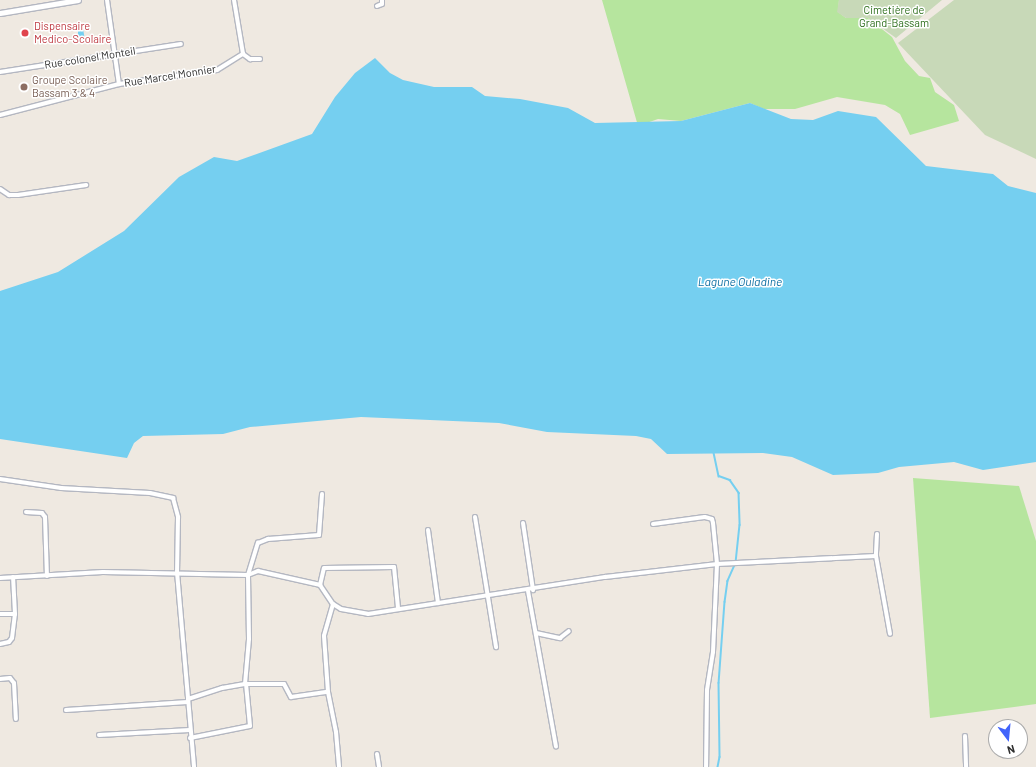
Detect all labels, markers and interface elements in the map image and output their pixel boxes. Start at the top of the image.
park label: Cimetière de Grand-Bassam [859,4,929,30]
place label: Dispensaire Medico-Scolaire [34,20,111,46]
marker: Dispensaire Medico-Scolaire [19,27,31,39]
street label: Rue colonel Monteil [43,44,137,72]
street label: Rue Marcel Monnier [123,62,217,90]
place label: Groupe Scolaire Bassam 3 & 4 [32,74,108,100]
marker: Groupe Scolaire Bassam 3 & 4 [19,82,29,92]
water label: Lagune Ouladine [698,275,782,289]
north arrow [988,719,1028,759]
text: N [1006,743,1016,757]

